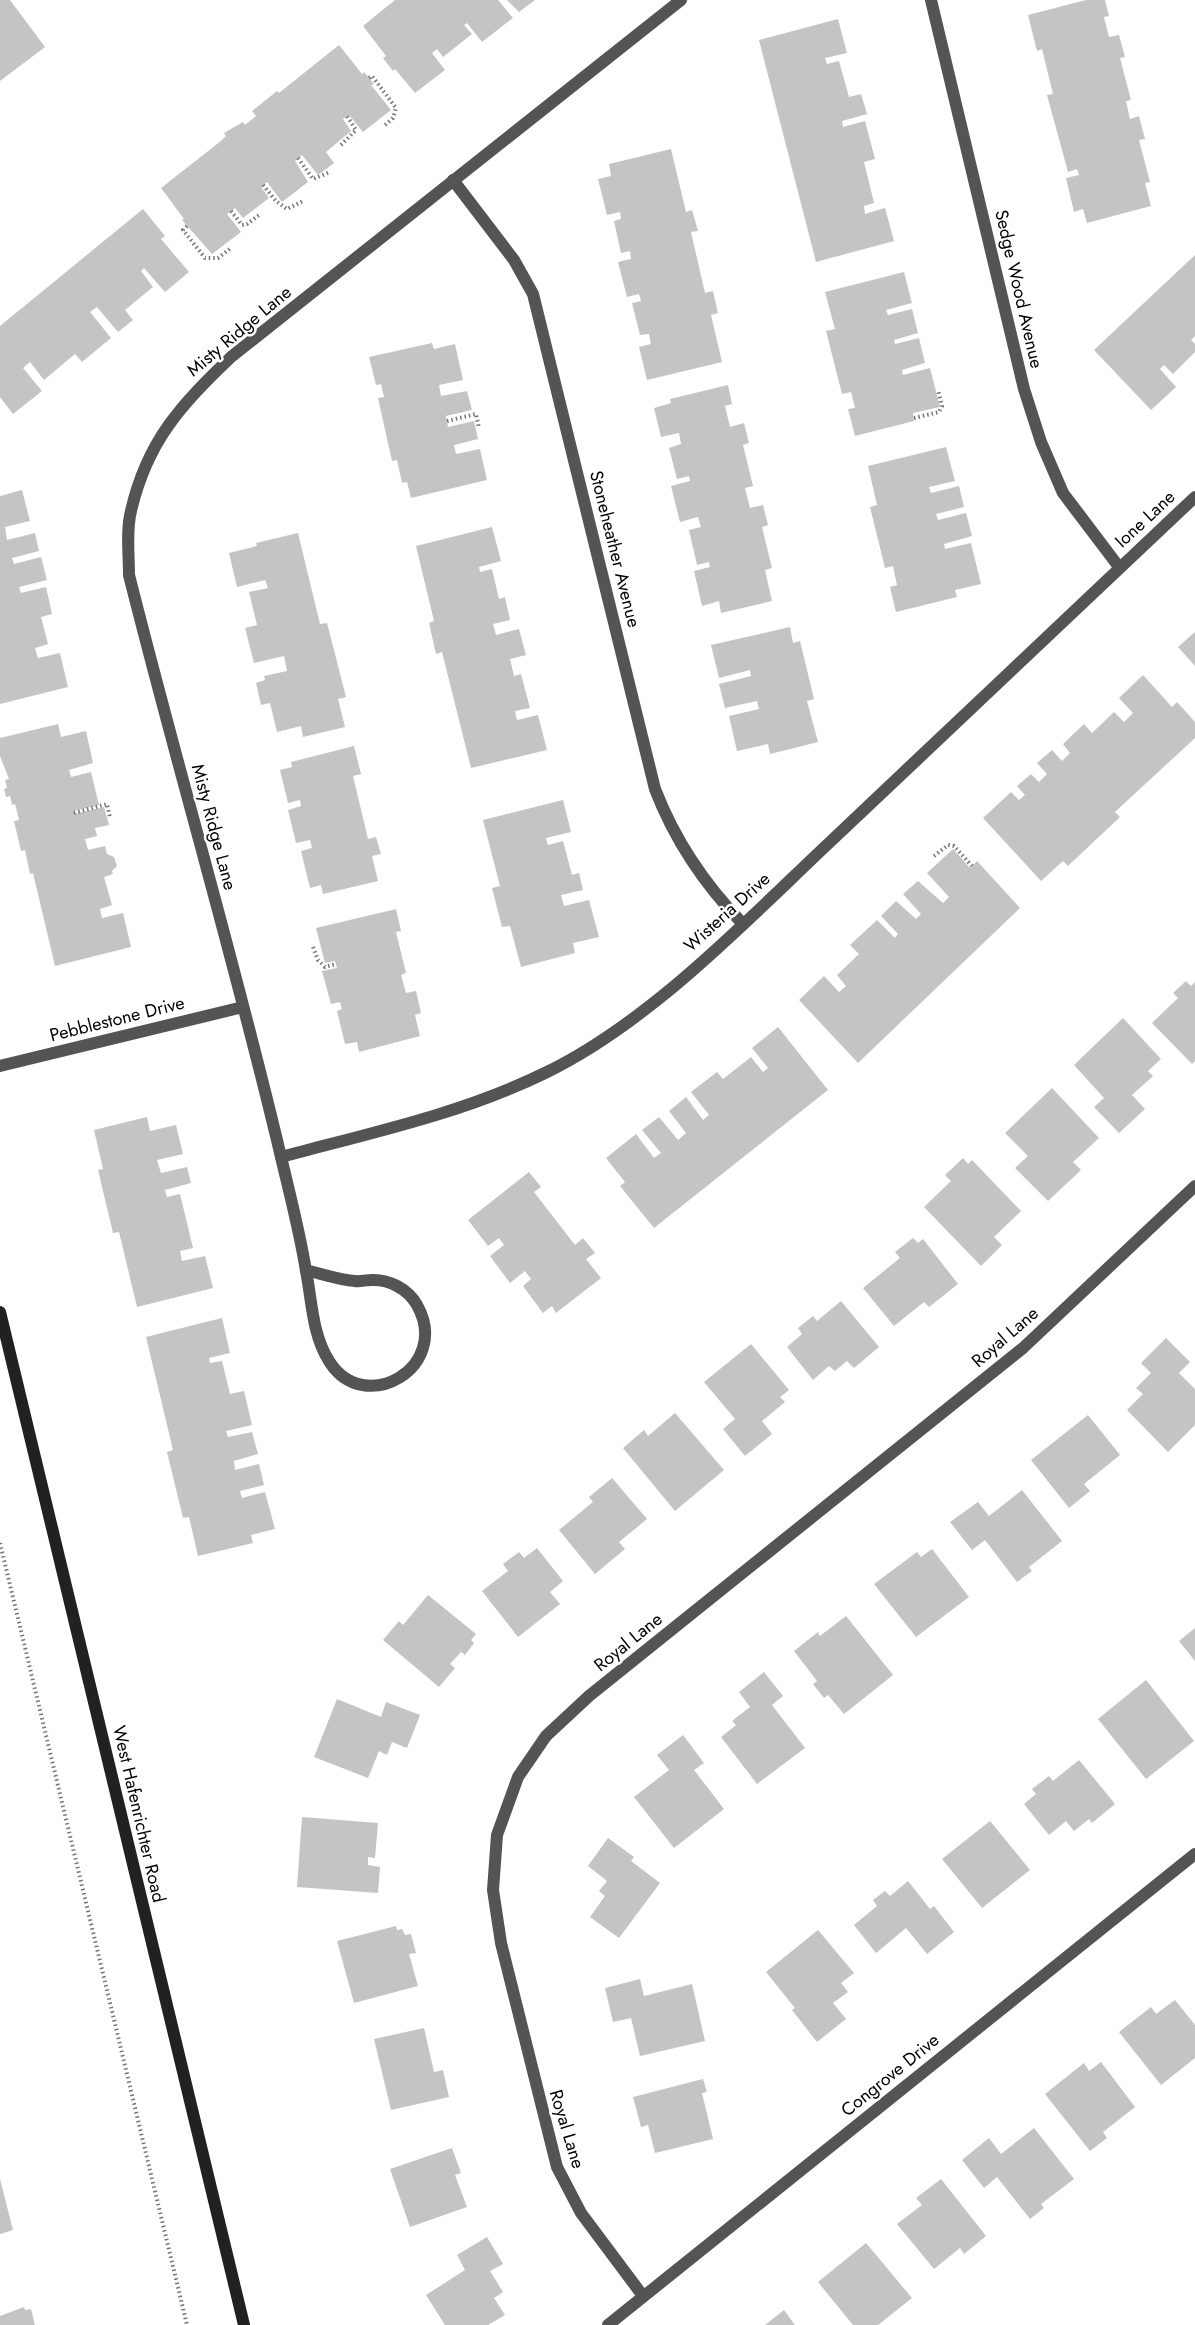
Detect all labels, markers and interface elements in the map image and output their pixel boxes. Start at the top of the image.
street label: Sedge Wood Avenue [988,207,1050,371]
street label: Misty Ridge Lane [181,279,297,383]
street label: Stoneheather Avenue [583,468,647,630]
street label: Ione Lane [1109,484,1181,554]
street label: Misty Ridge Lane [185,761,243,893]
street label: Wisteria Drive [678,866,776,958]
street label: Pebblestone Drive [47,990,187,1048]
street label: Royal Lane [966,1301,1044,1373]
street label: Royal Lane [588,1606,668,1678]
street label: West Hafenrichter Road [106,1723,172,1905]
street label: Congrove Drive [835,2027,945,2123]
street label: Royal Lane [543,2086,591,2172]

